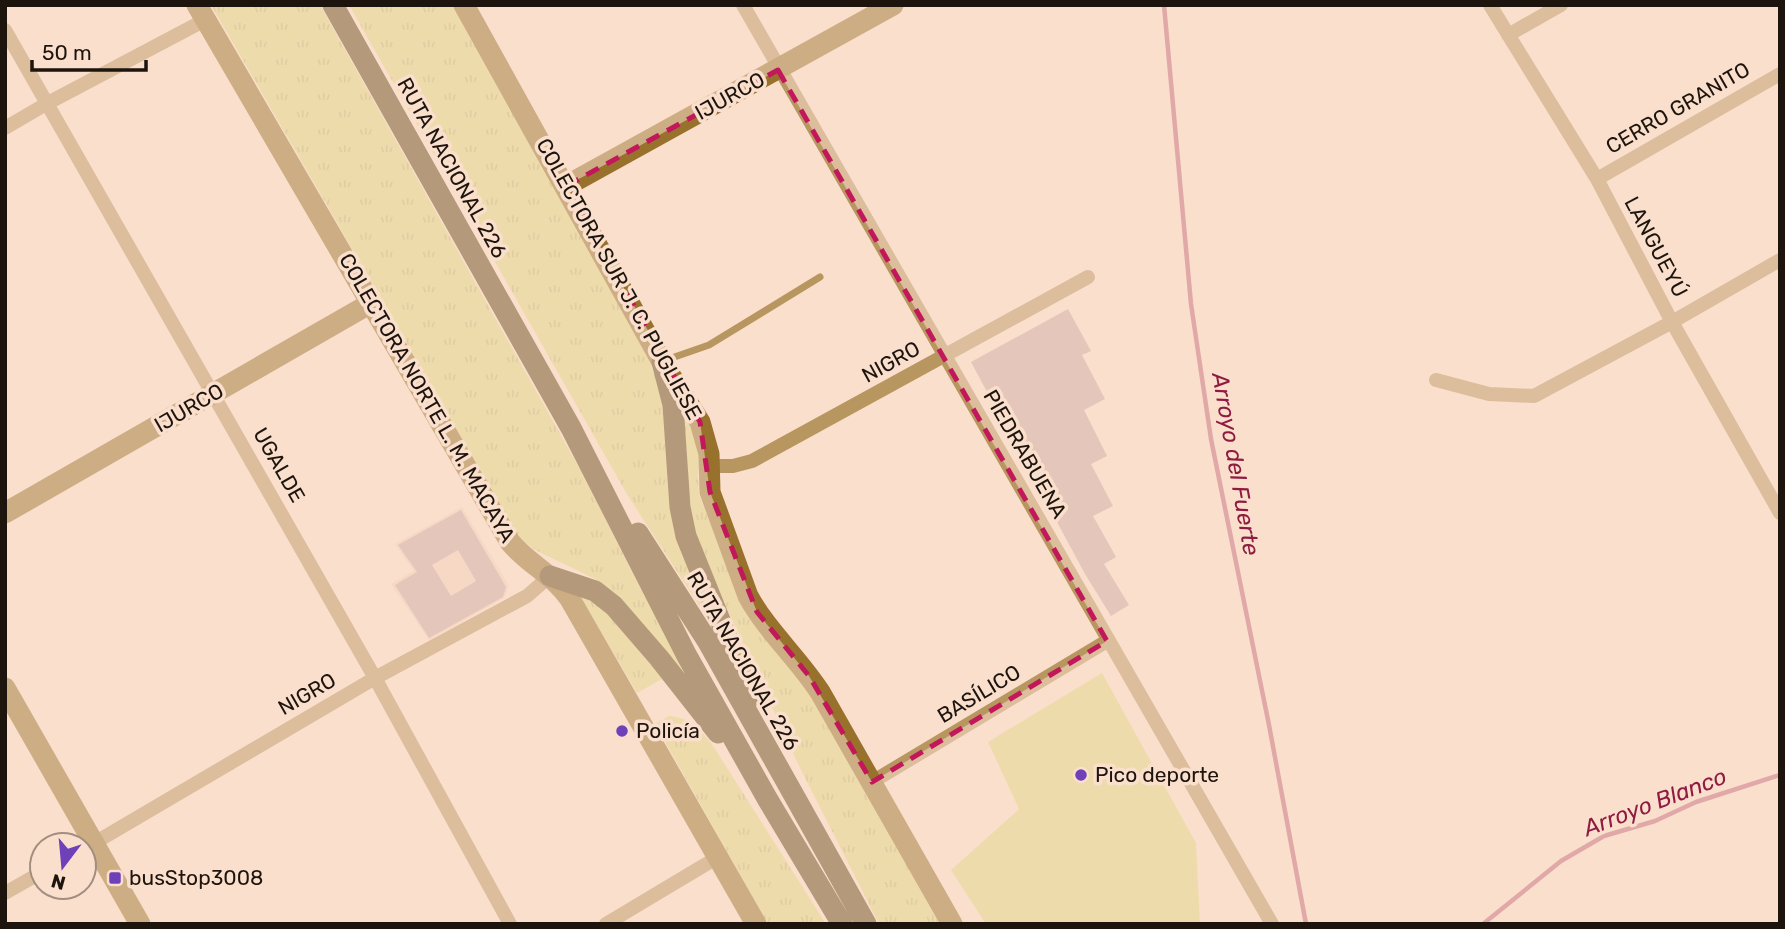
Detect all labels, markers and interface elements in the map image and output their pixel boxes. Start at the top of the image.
scale bar [32,28,145,72]
text: 50 m [42,40,92,65]
street label: CERRO GRANITO [1601,56,1754,159]
street label: IJURCO [691,66,769,125]
street label: RUTA NACIONAL 226 [392,73,512,262]
street label: COLECTORA SUR J. C. PUGLIESE [531,134,707,424]
street label: LANGUEYÚ [1619,192,1693,301]
street label: COLECTORA NORTE L. M. MACAYA [334,249,521,547]
street label: NIGRO [857,335,924,388]
water label: Arroyo del Fuerte [1206,369,1266,558]
street label: IJURCO [150,378,228,437]
street label: PIEDRABUENA [979,385,1072,523]
street label: UGALDE [248,423,311,506]
street label: RUTA NACIONAL 226 [682,567,805,755]
street label: BASÍLICO [933,659,1025,728]
street label: NIGRO [273,667,340,720]
place label: Policía [636,718,700,743]
marker: Policía [614,723,630,739]
place label: Pico deporte [1095,762,1219,787]
water label: Arroyo Blanco [1579,762,1731,842]
marker: Pico deporte [1073,767,1089,783]
north arrow [28,831,98,901]
place label: busStop3008 [129,865,263,890]
text: N [49,869,68,895]
marker: busStop3008 [107,870,123,886]

